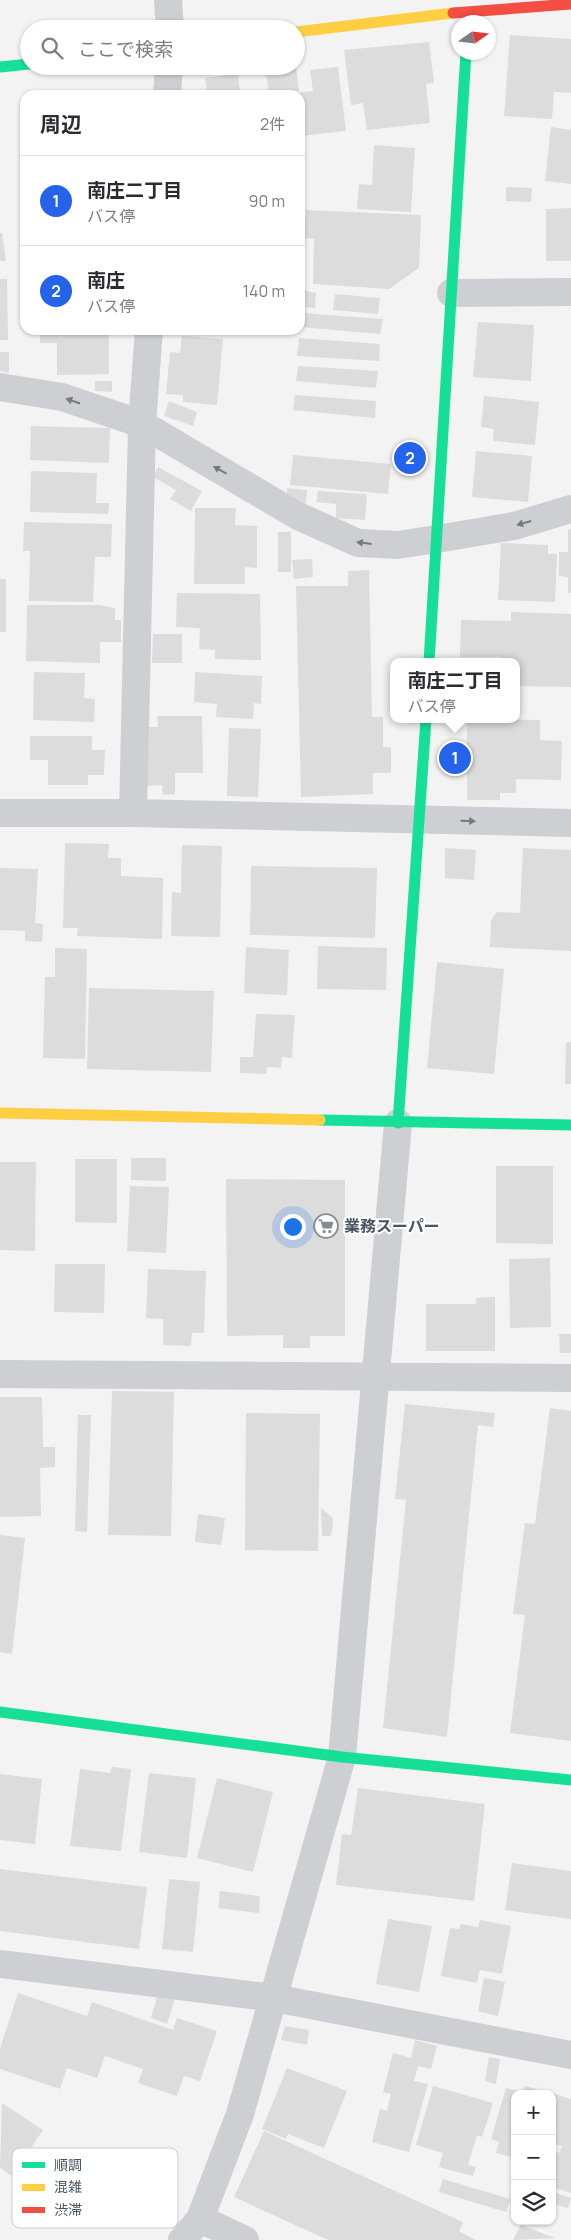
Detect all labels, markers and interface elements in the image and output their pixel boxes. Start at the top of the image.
north arrow [451,15,496,60]
search box [20,20,305,75]
icon: search [38,34,66,62]
text: ここで検索 [78,36,173,62]
text: 周辺 [40,110,82,138]
text: 2件 [260,113,285,135]
text: 南庄二丁目 [87,177,182,203]
text: 1 [52,190,60,212]
text: 90 m [249,190,285,212]
text: バス停 [87,205,135,227]
text: 南庄 [87,267,125,293]
text: 2 [51,280,61,302]
text: 140 m [243,280,285,302]
text: バス停 [87,295,135,317]
one-way arrow [66,397,81,404]
pin: 2 [394,439,426,477]
one-way arrow [212,466,227,474]
one-way arrow [517,520,532,528]
one-way arrow [355,539,371,547]
popup [390,658,520,723]
text: 南庄二丁目 [407,667,503,693]
text: バス停 [407,695,456,717]
pin: 1 [439,739,471,777]
one-way arrow [461,817,477,825]
supermarket icon: 業務スーパー [313,1213,339,1239]
your location [280,1214,306,1240]
place label: 業務スーパー [344,1215,440,1237]
map controls [511,2090,556,2225]
button: + [511,2090,556,2135]
button: − [511,2135,556,2180]
legend [12,2148,178,2228]
text: 順調 [54,2155,82,2174]
text: 混雑 [54,2177,82,2196]
button: layers [511,2180,556,2225]
text: 渋滞 [54,2200,82,2219]

